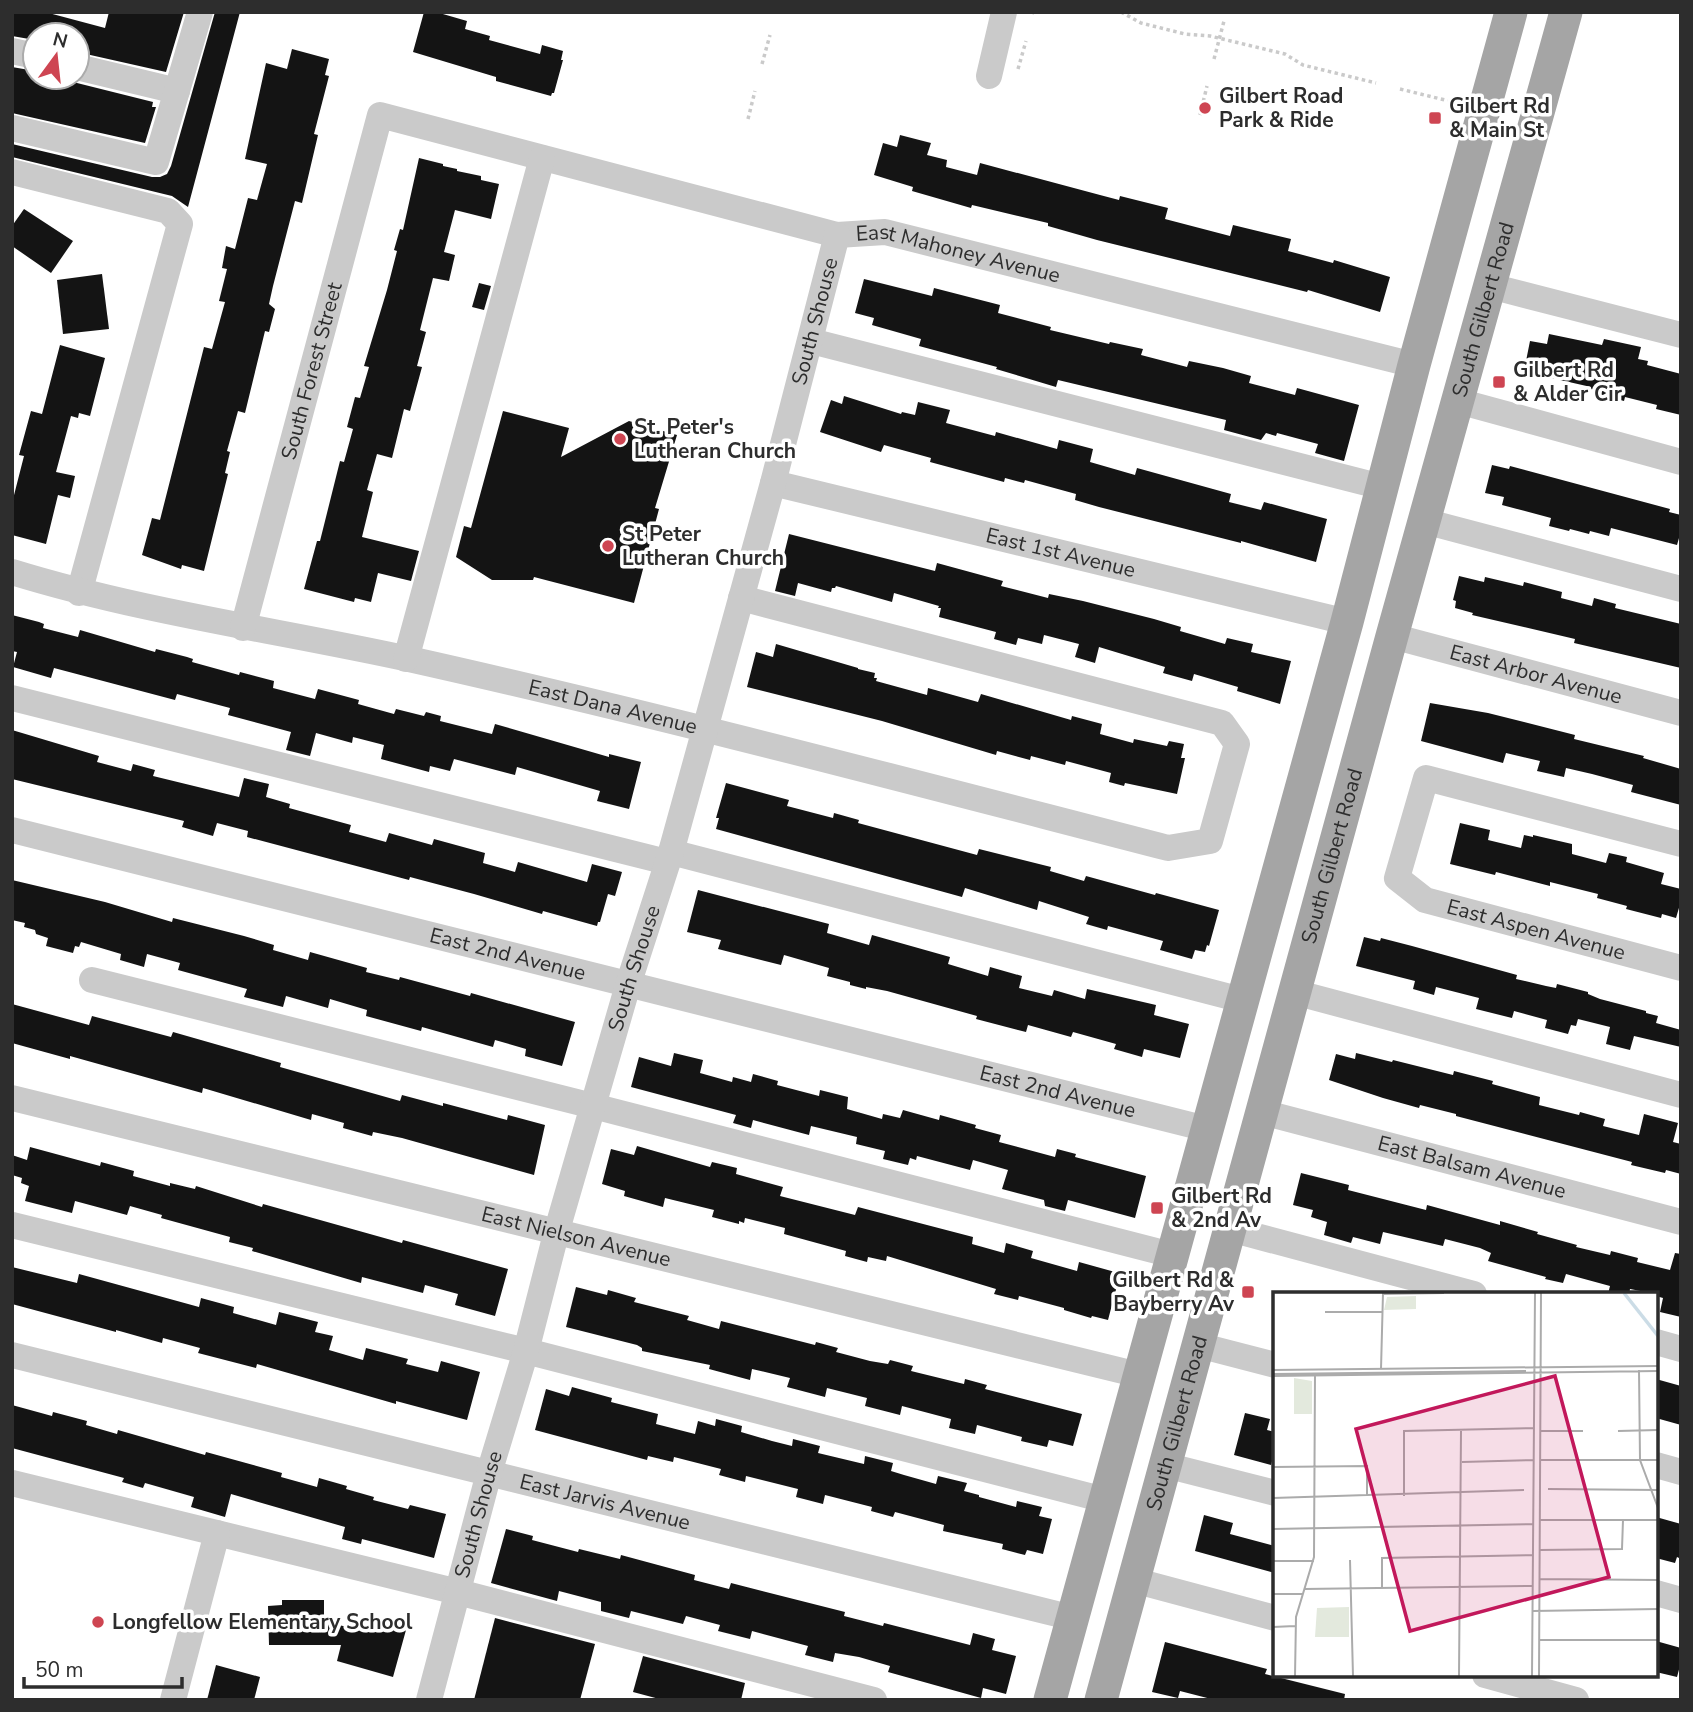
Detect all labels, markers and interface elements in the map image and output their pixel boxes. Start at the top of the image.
north arrow [21,21,91,91]
text: N [50,26,70,55]
place label: Gilbert Road Park & Ride [1219,82,1343,134]
place label: Gilbert Rd & Main St [1449,92,1550,144]
marker: Gilbert Road Park & Ride [1197,100,1213,116]
marker: Gilbert Rd & Main St [1427,110,1443,126]
street label: East Mahoney Avenue [855,218,1063,290]
street label: South Gilbert Road [1445,219,1521,400]
street label: South Shouse [785,254,845,388]
street label: South Forest Street [275,279,349,463]
place label: Gilbert Rd & Alder Cir [1513,356,1623,408]
marker: Gilbert Rd & Alder Cir [1491,374,1507,390]
place label: St. Peter's Lutheran Church [634,413,796,465]
marker: St. Peter's Lutheran Church [612,431,628,447]
place label: St Peter Lutheran Church [622,520,784,572]
street label: East 1st Avenue [983,521,1138,584]
marker: St Peter Lutheran Church [600,538,616,554]
street label: East Arbor Avenue [1447,638,1625,711]
street label: East Dana Avenue [526,673,700,741]
street label: South Gilbert Road [1295,765,1369,947]
street label: East Aspen Avenue [1444,892,1628,967]
street label: South Shouse [601,902,667,1035]
street label: East 2nd Avenue [427,921,589,987]
street label: East 2nd Avenue [977,1059,1139,1125]
street label: East Balsam Avenue [1375,1129,1569,1205]
place label: Gilbert Rd & 2nd Av [1171,1182,1272,1234]
street label: East Nielson Avenue [478,1200,674,1273]
marker: Gilbert Rd & 2nd Av [1149,1200,1165,1216]
place label: Gilbert Rd & Bayberry Av [1112,1266,1235,1318]
marker: Gilbert Rd & Bayberry Av [1240,1284,1256,1300]
inset map [1273,1292,1658,1677]
street label: South Gilbert Road [1139,1332,1214,1514]
street label: South Shouse [448,1447,509,1581]
street label: East Jarvis Avenue [517,1467,693,1537]
place label: Longfellow Elementary School [112,1608,413,1636]
marker: Longfellow Elementary School [90,1614,106,1630]
scale bar [24,1646,182,1690]
text: 50 m [35,1656,84,1684]

